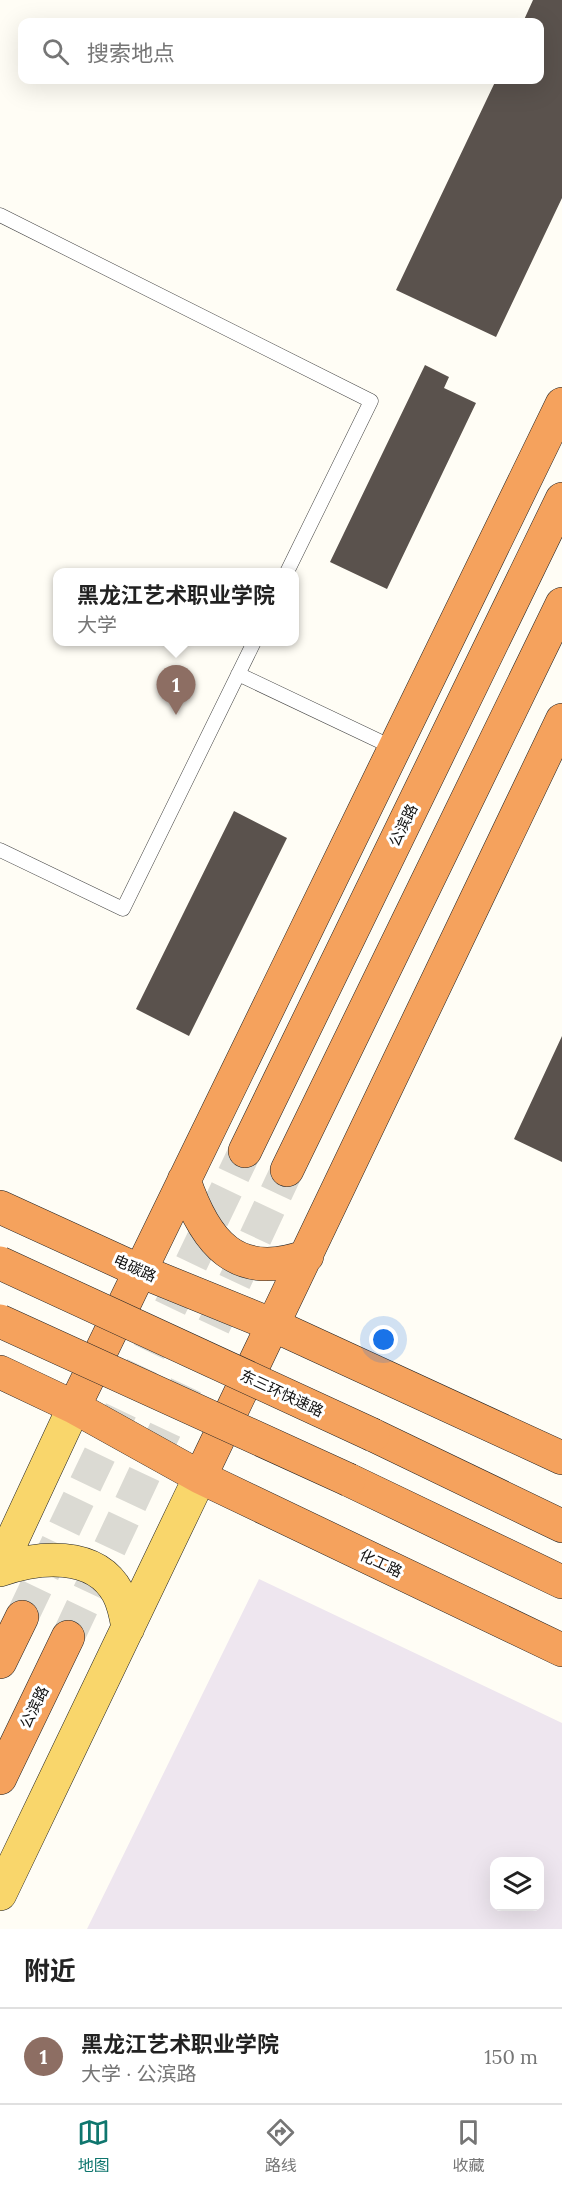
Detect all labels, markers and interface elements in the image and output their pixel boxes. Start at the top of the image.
search box [18,18,544,84]
icon: search [39,35,72,68]
text: 搜索地点 [87,39,175,67]
popup [53,568,299,646]
text: 黑龙江艺术职业学院 [77,581,275,609]
text: 大学 [77,612,117,637]
pin: 1 [156,666,195,715]
street label: 公滨路 [385,801,421,849]
street label: 电碳路 [111,1250,159,1286]
your location [369,1325,398,1354]
street label: 东三环快速路 [237,1365,327,1421]
street label: 化工路 [357,1545,405,1581]
street label: 公滨路 [16,1683,52,1731]
map controls [490,1857,544,1911]
button: layers [490,1857,544,1911]
text: 附近 [24,1954,76,1987]
text: 黑龙江艺术职业学院 [81,2030,279,2058]
text: 1 [39,2044,48,2069]
text: 150 m [484,2044,538,2069]
text: 大学 · 公滨路 [81,2061,197,2086]
tab: 地图 [77,2116,110,2176]
tab: 路线 [264,2116,297,2176]
tab: 收藏 [452,2116,485,2176]

